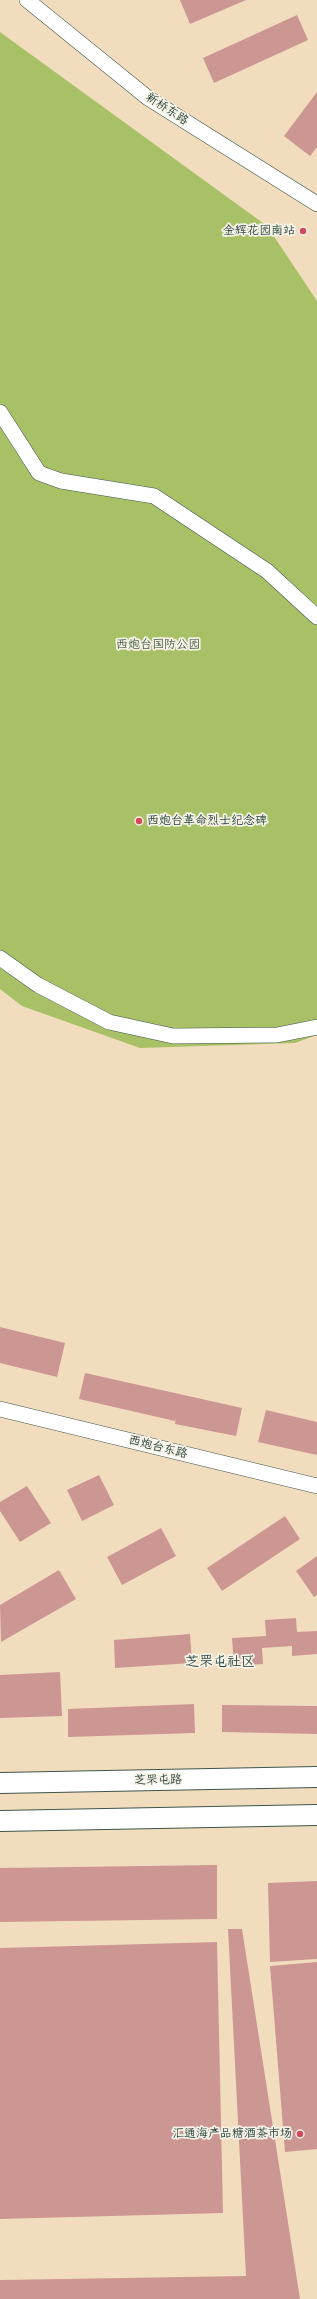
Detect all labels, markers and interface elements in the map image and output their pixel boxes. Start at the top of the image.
street label: 新桥东路 [143,90,191,128]
place label: 金辉花园南站 [223,224,295,238]
marker: 金辉花园南站 [298,226,308,236]
park label: 西炮台国防公园 [116,638,200,652]
place label: 西炮台革命烈士纪念碑 [147,814,267,828]
marker: 西炮台革命烈士纪念碑 [134,816,144,826]
street label: 西炮台东路 [127,1433,189,1461]
district label: 芝罘屯社区 [185,1654,255,1670]
street label: 芝罘屯路 [134,1772,182,1788]
place label: 汇通海产品糖酒茶市场 [172,2127,292,2141]
marker: 汇通海产品糖酒茶市场 [295,2129,305,2139]

